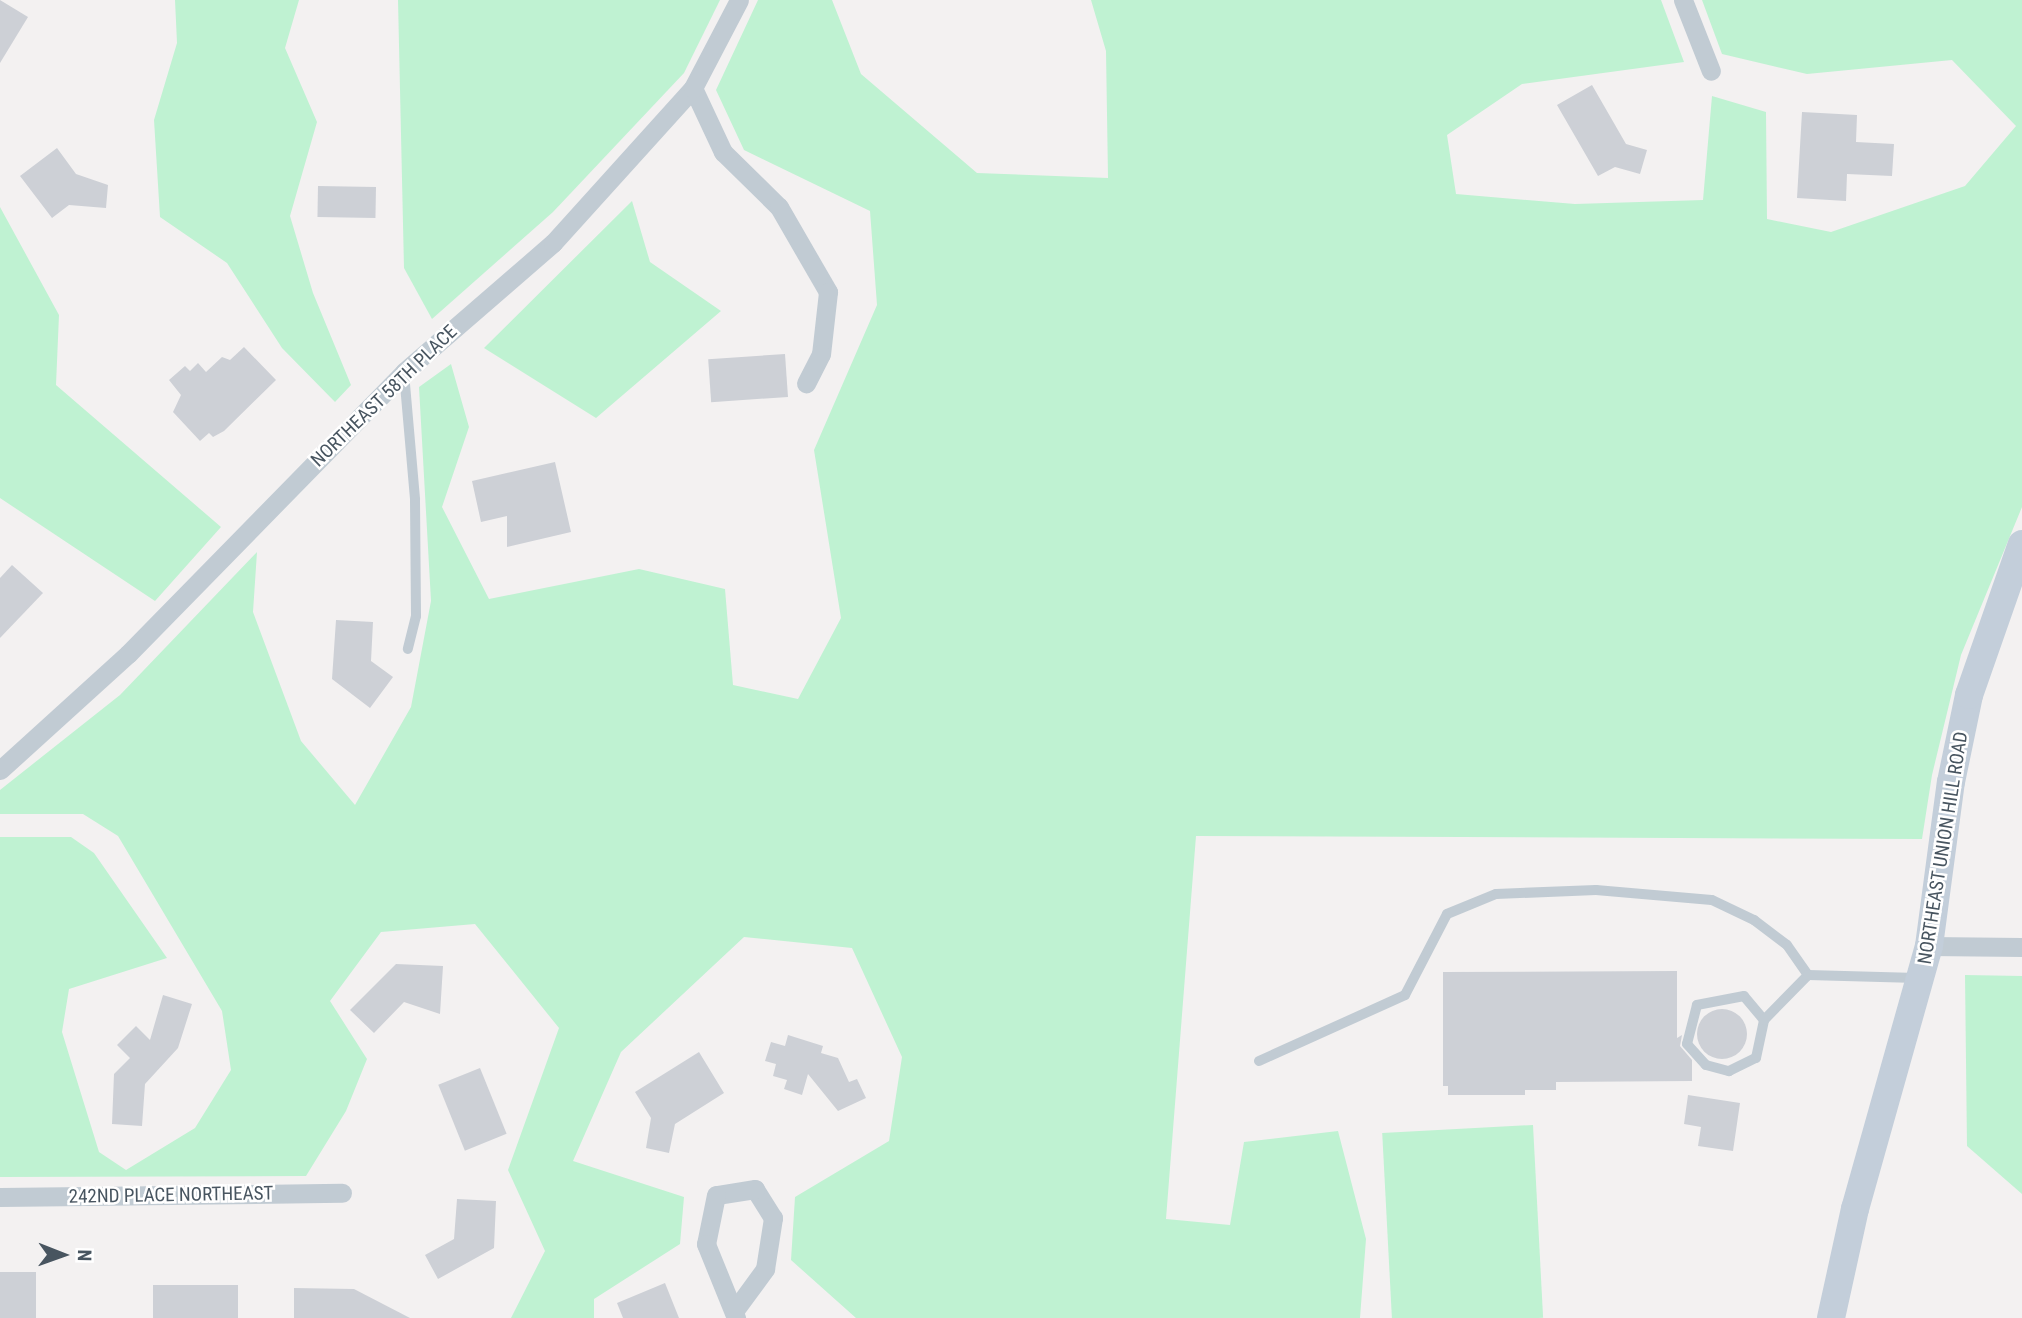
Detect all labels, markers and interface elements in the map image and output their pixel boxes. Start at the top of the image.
street label: NORTHEAST 58TH PLACE [306,320,462,472]
street label: NORTHEAST UNION HILL ROAD [1913,730,1973,966]
street label: 242ND PLACE NORTHEAST [68,1182,274,1208]
north arrow [28,1220,98,1290]
text: N [73,1249,96,1261]

